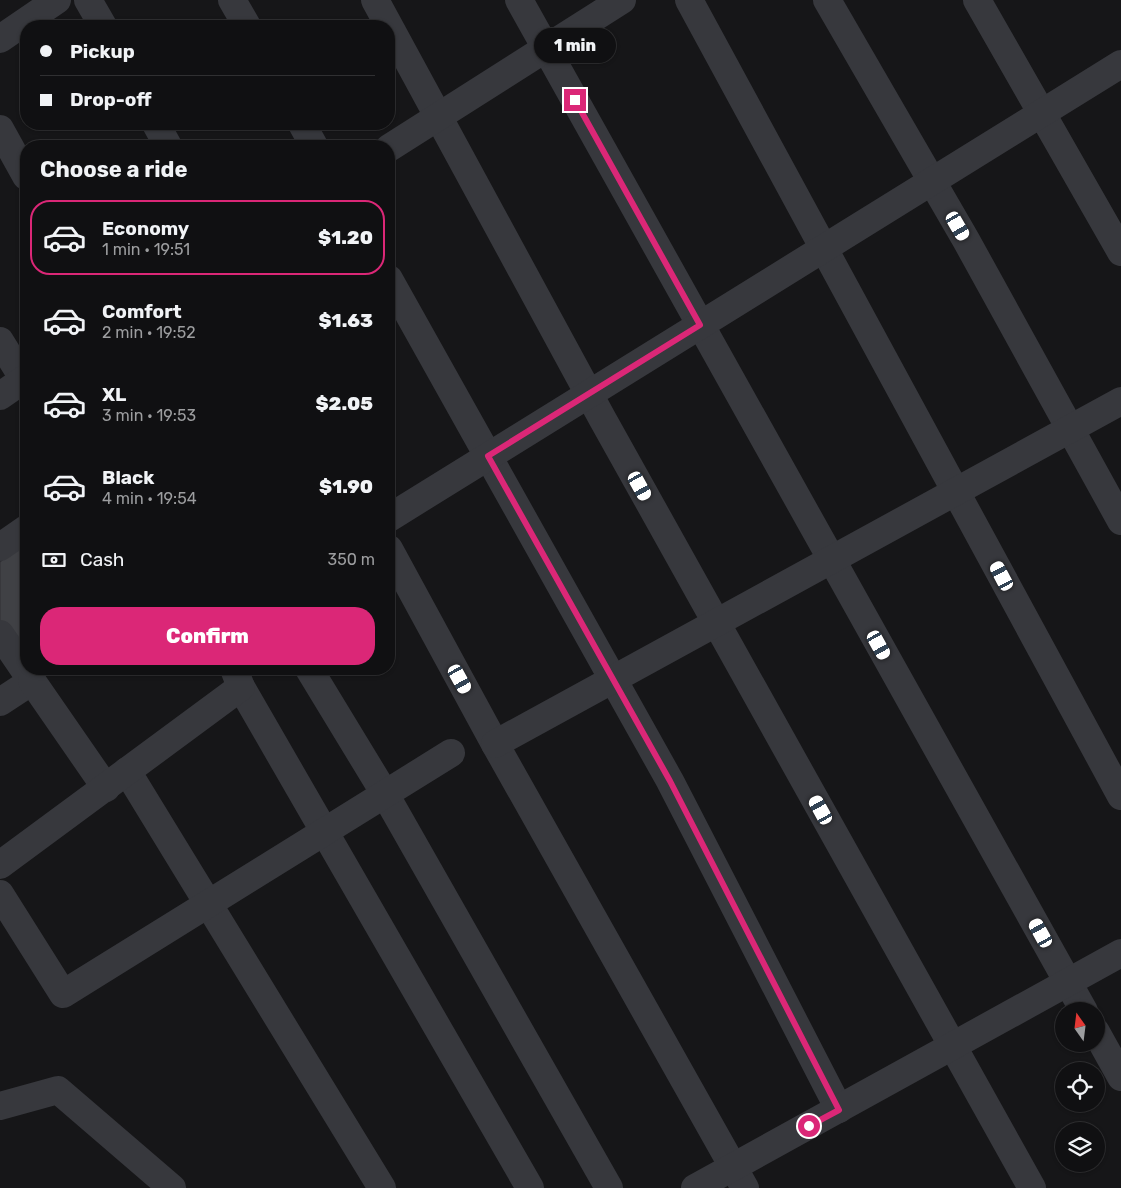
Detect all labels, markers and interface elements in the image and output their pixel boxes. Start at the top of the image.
callout: 1 min [534,28,616,62]
text: 1 min [554,36,596,55]
text: Pickup [70,40,135,63]
text: Drop-off [70,88,152,111]
route end [564,89,586,111]
text: Choose a ride [40,156,187,183]
car [944,209,971,243]
icon: car [42,215,87,260]
text: Economy [102,217,189,240]
text: $1.20 [318,226,373,249]
text: 1 min · 19:51 [102,240,190,259]
icon: car [42,298,87,343]
text: Comfort [102,300,182,323]
text: $1.63 [319,309,373,332]
text: 2 min · 19:52 [102,323,196,342]
icon: car [42,381,87,426]
text: XL [102,383,126,406]
text: $2.05 [315,392,373,415]
text: 3 min · 19:53 [102,406,196,425]
icon: car [42,464,87,509]
text: Black [102,466,154,489]
car [626,469,653,503]
text: $1.90 [319,475,373,498]
text: 4 min · 19:54 [102,489,197,508]
icon: cash [40,546,68,574]
text: Cash [80,548,124,571]
text: 350 m [328,550,375,569]
car [988,559,1015,593]
button: Confirm [40,607,375,665]
car [865,628,892,662]
car [446,662,473,696]
car [807,793,834,827]
car [1027,916,1054,950]
north arrow [1055,1002,1105,1052]
map controls [1055,1002,1105,1172]
button: locate [1055,1062,1105,1112]
route start [798,1115,820,1137]
button: layers [1055,1122,1105,1172]

